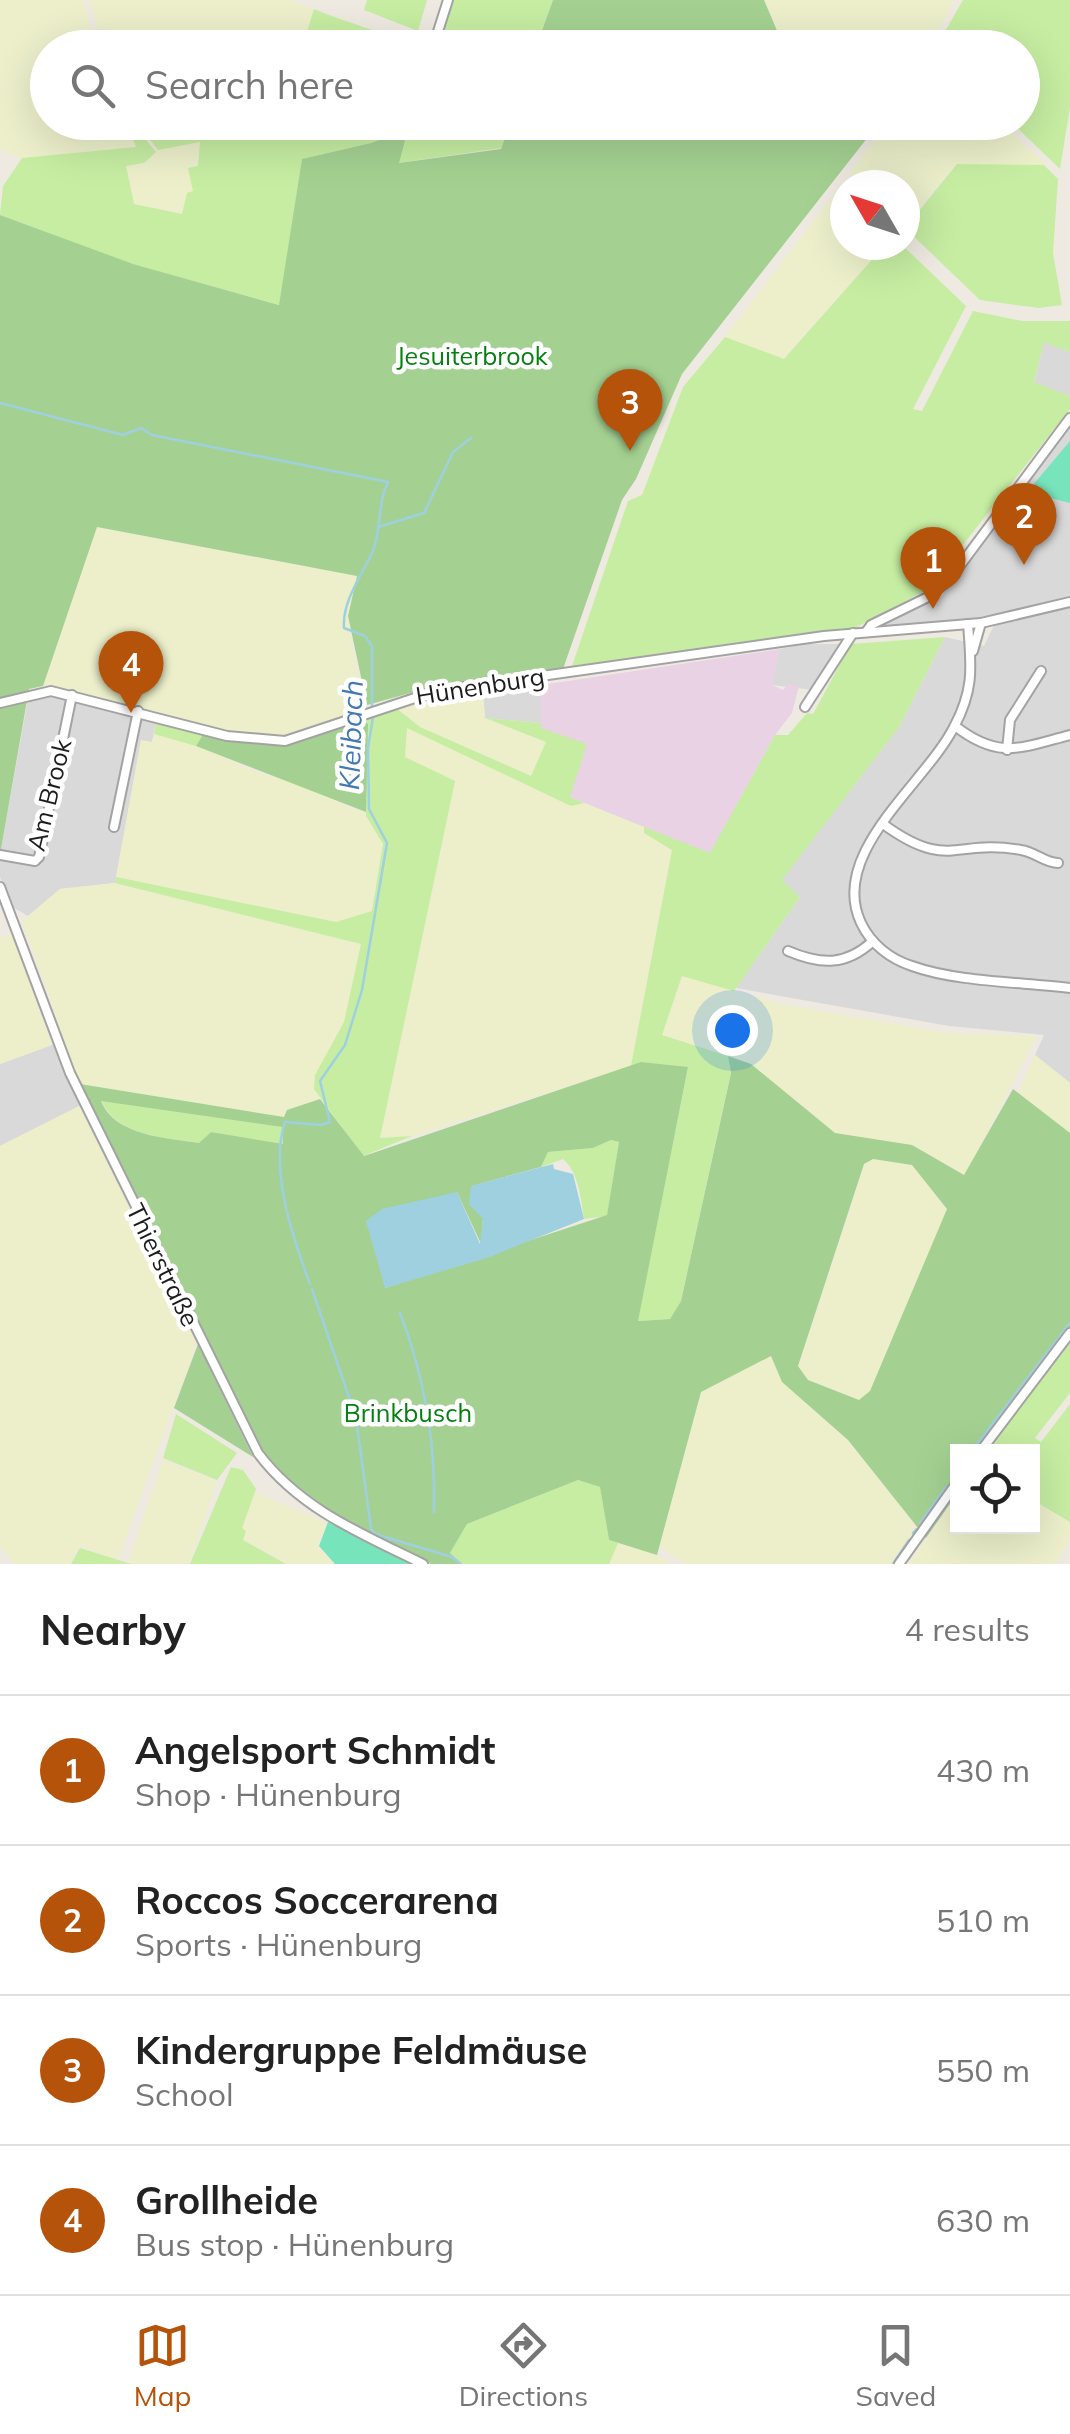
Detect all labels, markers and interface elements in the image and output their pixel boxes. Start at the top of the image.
search box [30,30,1040,140]
icon: search [65,58,120,113]
text: Search here [145,61,354,109]
north arrow [830,170,920,260]
park label: Jesuiterbrook [396,340,549,371]
pin: 3 [598,368,662,451]
pin: 2 [992,482,1056,565]
pin: 1 [900,526,966,609]
pin: 4 [98,630,164,713]
street label: Hünenburg [413,660,546,711]
water label: Kleibach [331,679,370,791]
street label: Am Brook [20,735,78,854]
your location [707,1005,758,1056]
street label: Thierstraße [120,1198,206,1331]
park label: Brinkbusch [344,1397,472,1428]
map controls [950,1444,1040,1534]
button: locate [950,1444,1040,1534]
text: Nearby [40,1603,186,1656]
text: 4 results [905,1609,1030,1649]
text: Angelsport Schmidt [135,1726,495,1774]
text: 1 [63,1750,82,1790]
text: 430 m [936,1750,1030,1790]
text: Shop · Hünenburg [135,1774,402,1814]
text: Roccos Soccerarena [135,1876,499,1924]
text: 2 [63,1900,82,1940]
text: 510 m [936,1900,1030,1940]
text: Sports · Hünenburg [135,1924,422,1964]
text: Kindergruppe Feldmäuse [135,2026,587,2074]
text: 3 [63,2050,82,2090]
text: 550 m [936,2050,1030,2090]
text: School [135,2074,234,2114]
text: Grollheide [135,2176,318,2224]
text: 4 [63,2200,82,2240]
text: 630 m [936,2200,1030,2240]
text: Bus stop · Hünenburg [135,2224,454,2264]
tab: Map [134,2318,191,2413]
tab: Directions [459,2318,588,2413]
tab: Saved [855,2318,936,2413]

